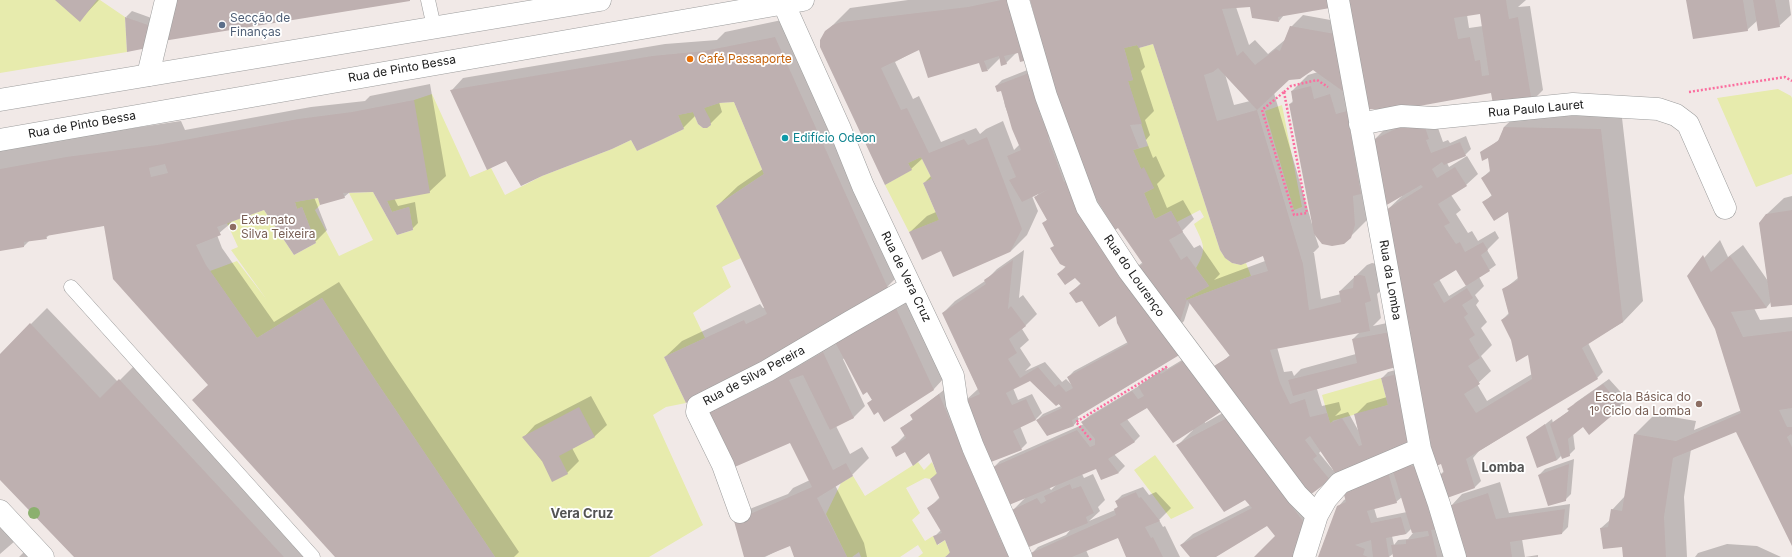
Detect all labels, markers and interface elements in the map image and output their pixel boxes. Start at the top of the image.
place label: Secção de Finanças [230,11,290,39]
marker: Secção de Finanças [217,20,227,30]
street label: Rua de Pinto Bessa [347,52,457,86]
place label: Café Passaporte [698,52,792,66]
marker: Café Passaporte [685,54,695,64]
street label: Rua Paulo Lauret [1488,98,1584,120]
street label: Rua de Pinto Bessa [27,108,137,142]
place label: Edifício Odeon [793,131,876,145]
marker: Edifício Odeon [780,133,790,143]
place label: Externato Silva Teixeira [241,213,316,241]
marker: Externato Silva Teixeira [228,222,238,232]
street label: Rua de Vera Cruz [878,229,934,325]
street label: Rua do Lourenço [1100,232,1168,320]
street label: Rua da Lomba [1376,239,1404,321]
street label: Rua de Silva Pereira [701,343,807,409]
place label: Escola Básica do 1º Ciclo da Lomba [1589,390,1691,418]
marker: Escola Básica do 1º Ciclo da Lomba [1694,399,1704,409]
district label: Lomba [1481,460,1525,476]
district label: Vera Cruz [551,506,613,522]

